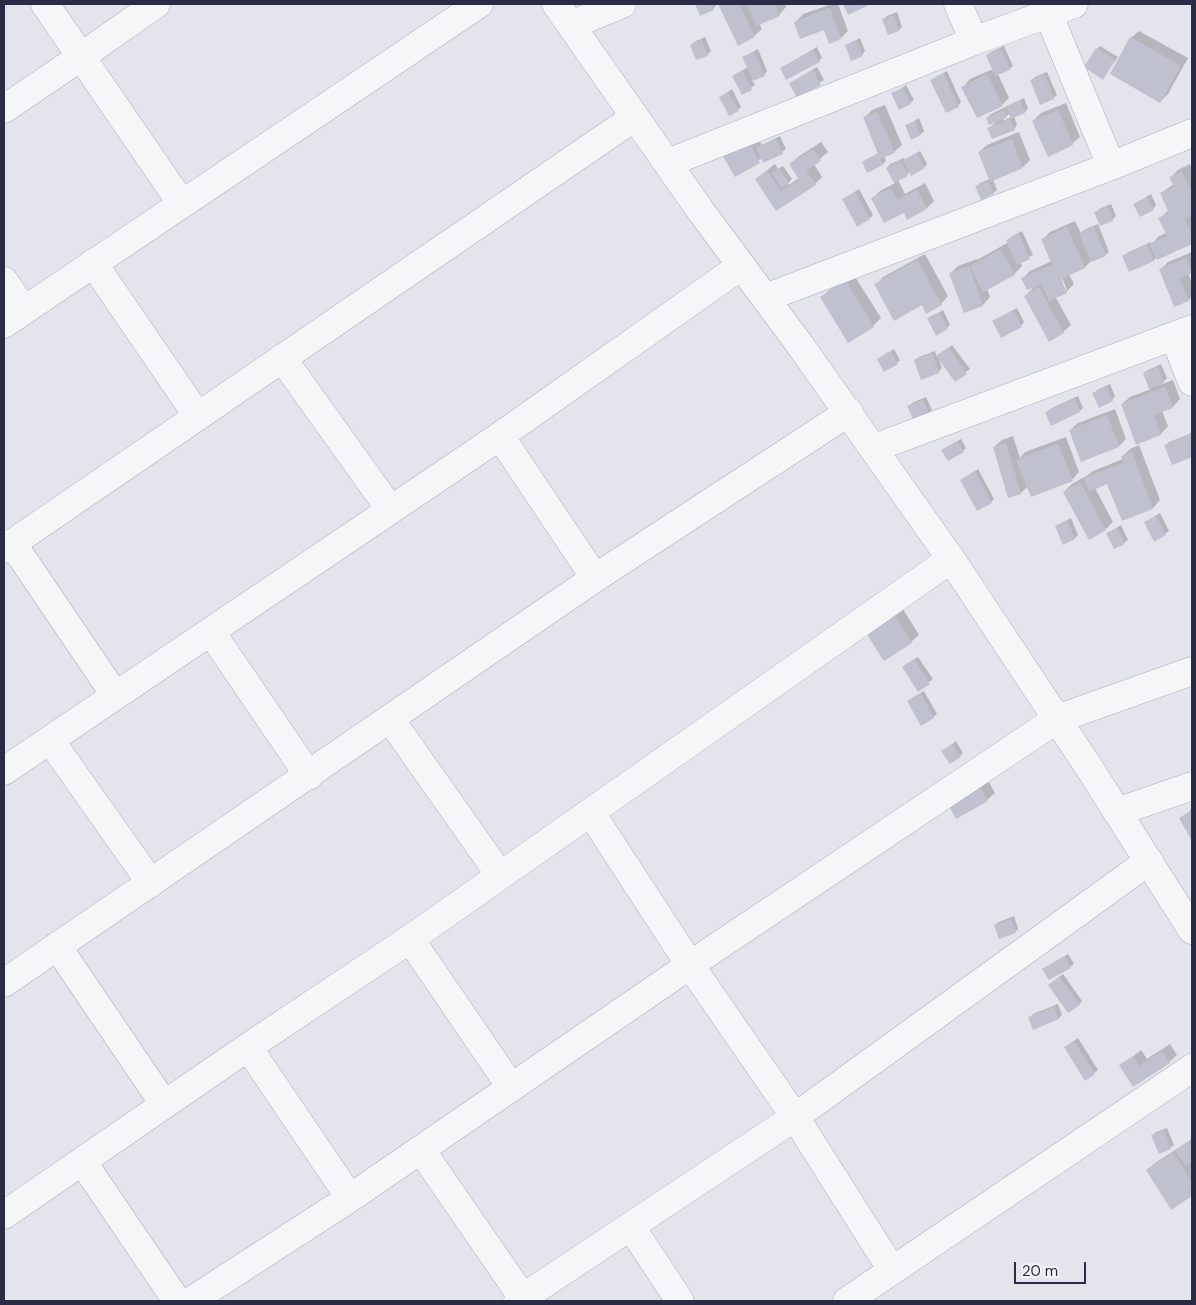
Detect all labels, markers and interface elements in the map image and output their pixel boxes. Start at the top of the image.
scale bar [1016,1252,1088,1284]
text: 20 m [1022,1261,1058,1281]

